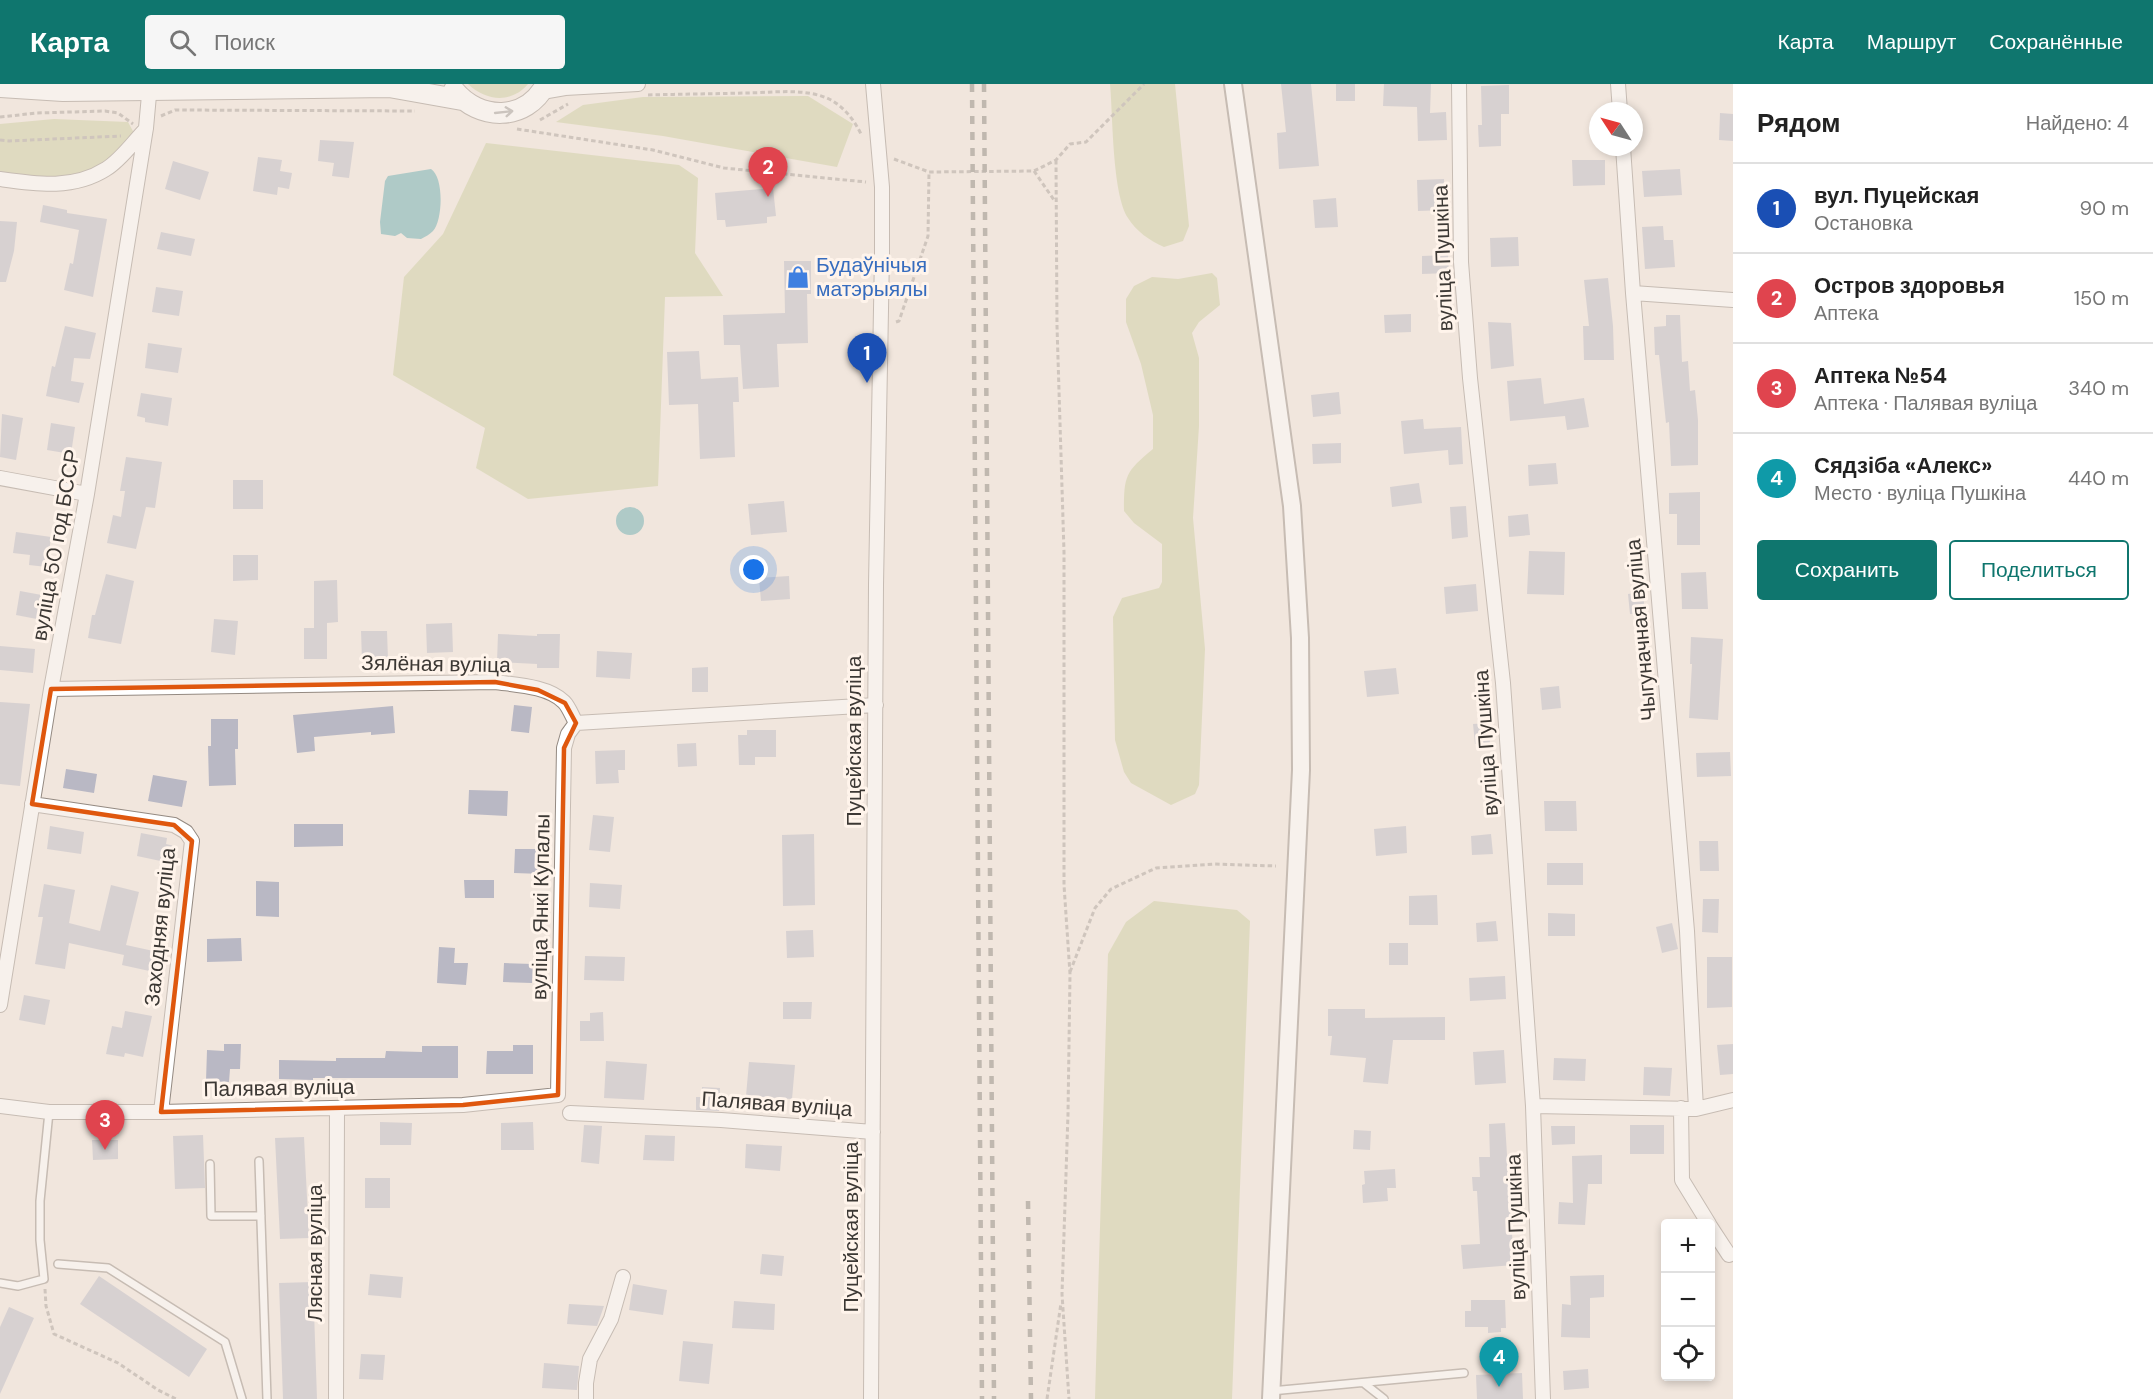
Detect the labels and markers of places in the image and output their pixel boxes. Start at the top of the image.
pin: 2 [748,147,788,197]
place label: Будаўнічыя матэрыялы [816,251,927,303]
shop icon: Будаўнічыя матэрыялы [785,264,811,290]
pin: 1 [848,334,886,383]
pin: 3 [86,1100,124,1150]
pin: 4 [1480,1338,1518,1387]

